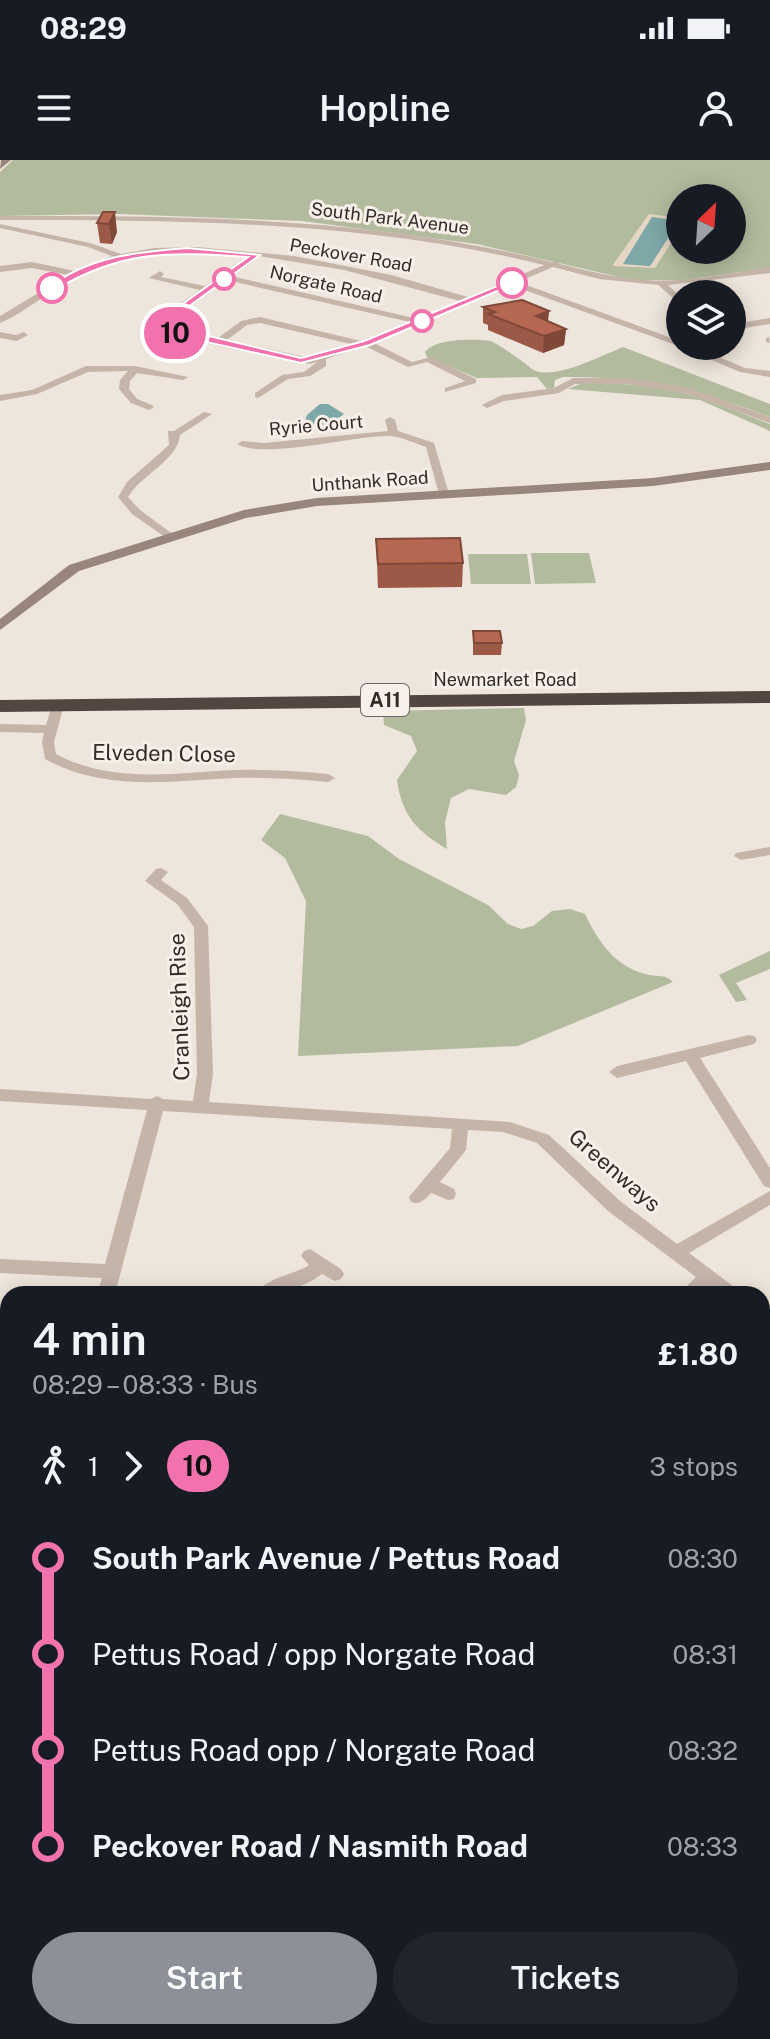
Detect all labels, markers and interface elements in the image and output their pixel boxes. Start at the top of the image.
text: 08:29 [40,10,127,46]
icon: menu [32,86,76,130]
icon: person [694,86,738,130]
text: Hopline [319,87,451,129]
north arrow [666,184,746,264]
map controls [666,184,746,360]
street label: South Park Avenue [310,198,470,238]
street label: Peckover Road [288,234,414,276]
street label: Norgate Road [268,261,384,307]
unlabelled marker [213,268,235,290]
unlabelled marker [497,268,527,298]
unlabelled marker [37,273,67,303]
button: layers [666,280,746,360]
line badge: 10 [139,307,211,359]
unlabelled marker [411,310,433,332]
text: 10 [160,316,190,349]
street label: Ryrie Court [268,410,364,440]
street label: Unthank Road [311,466,429,496]
street label: Newmarket Road [433,669,577,690]
road number: A11 [361,684,409,716]
street label: Elveden Close [92,739,236,767]
street label: Cranleigh Rise [163,933,195,1081]
street label: Greenways [564,1123,666,1217]
text: 4 min [32,1313,147,1365]
text: £1.80 [658,1336,738,1372]
text: 08:29 – 08:33 · Bus [32,1369,258,1400]
icon: walk [32,1444,76,1488]
icon: forward [111,1444,155,1488]
text: 10 [183,1449,213,1482]
text: 1 [88,1451,99,1482]
text: 3 stops [649,1451,738,1482]
text: South Park Avenue / Pettus Road [92,1540,560,1576]
text: 08:30 [667,1543,738,1574]
text: Pettus Road / opp Norgate Road [92,1636,535,1672]
text: 08:31 [673,1639,738,1670]
text: Pettus Road opp / Norgate Road [92,1732,535,1768]
text: 08:32 [668,1735,738,1766]
text: Peckover Road / Nasmith Road [92,1828,528,1864]
text: 08:33 [667,1831,738,1862]
button: Start [32,1932,377,2024]
button: Tickets [393,1932,738,2024]

